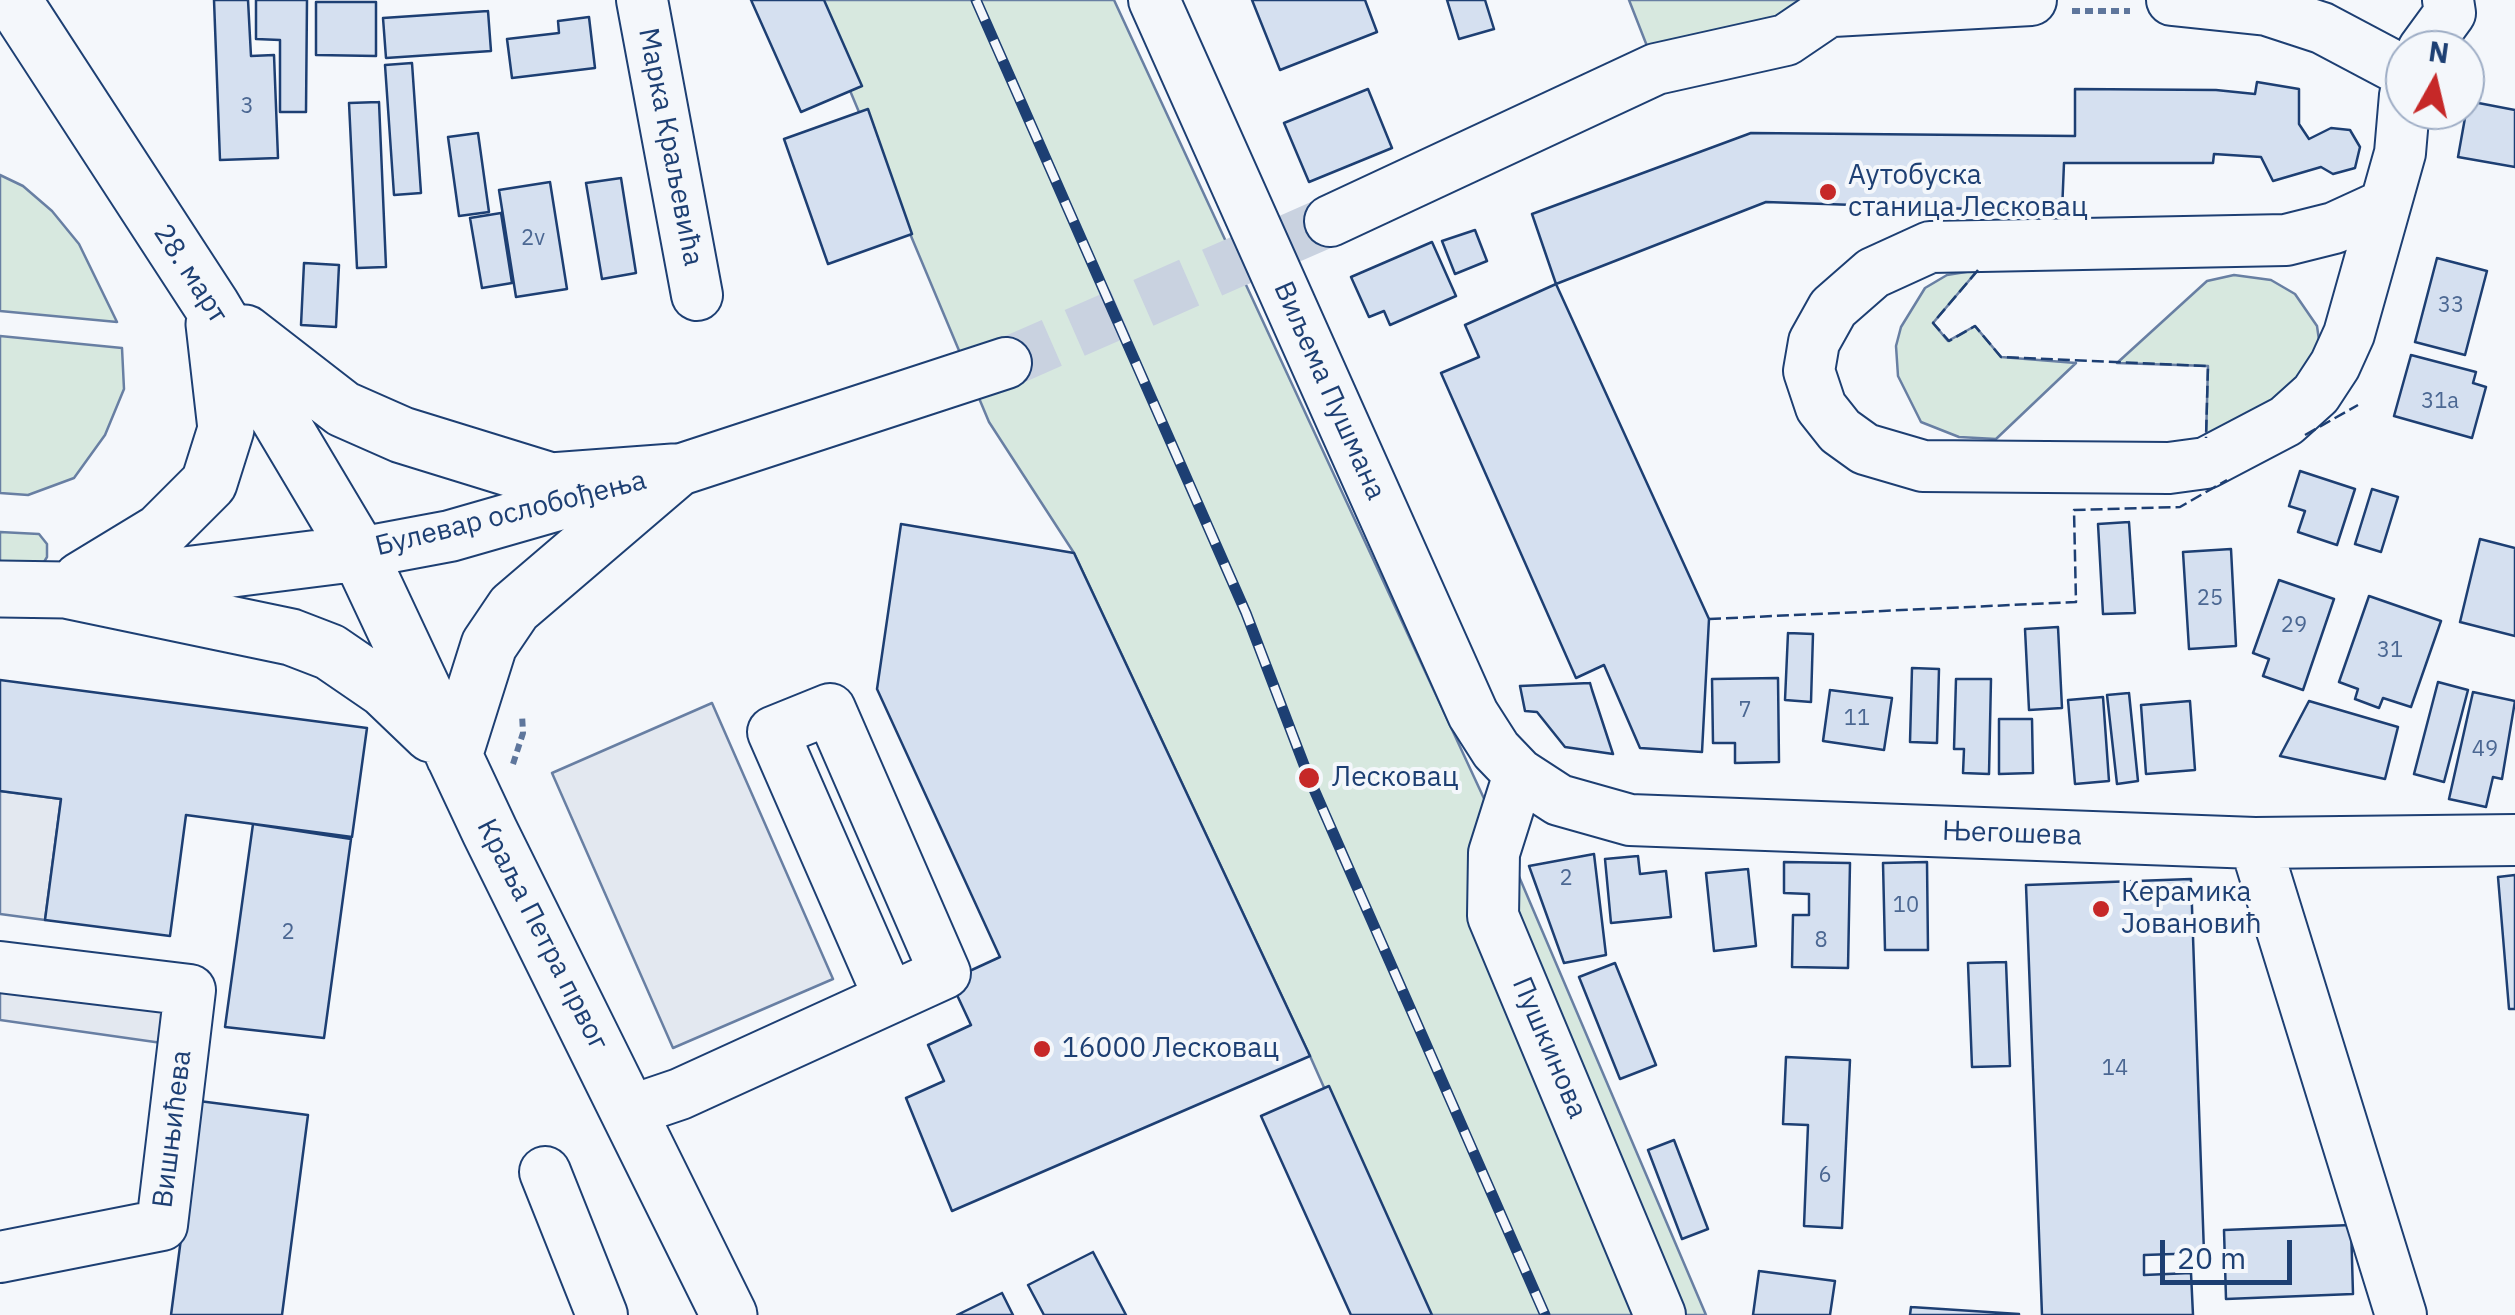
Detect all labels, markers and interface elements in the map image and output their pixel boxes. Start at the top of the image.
street label: Марка Краљевића [630,25,710,269]
north arrow [2385,30,2485,130]
text: N [2426,32,2452,72]
house number: 3 [240,94,254,120]
place label: Аутобуска станица Лесковац [1848,159,2088,225]
marker: Аутобуска станица Лесковац [1817,181,1839,203]
street label: 28. март [146,218,234,330]
house number: 2v [521,226,545,252]
street label: Виљема Пушмана [1266,277,1392,505]
house number: 33 [2438,293,2464,319]
house number: 31a [2421,389,2459,415]
street label: Булевар ослобођења [372,464,650,564]
house number: 25 [2197,586,2223,612]
house number: 29 [2281,613,2307,639]
house number: 31 [2377,638,2403,664]
house number: 7 [1738,698,1752,724]
house number: 11 [1844,706,1870,732]
house number: 49 [2472,737,2498,763]
place label: Лесковац [1332,761,1458,795]
marker: Лесковац [1296,765,1322,791]
street label: Краља Петра првог [469,814,615,1056]
street label: Његошева [1942,815,2082,853]
house number: 2 [1559,866,1573,892]
place label: Керамика Јовановић [2121,876,2262,942]
house number: 10 [1893,893,1919,919]
marker: Керамика Јовановић [2090,898,2112,920]
house number: 2 [281,920,295,946]
house number: 8 [1814,928,1828,954]
street label: Пушкинова [1504,972,1594,1124]
place label: 16000 Лесковац [1062,1032,1279,1066]
marker: 16000 Лесковац [1031,1038,1053,1060]
street label: Вишњићева [147,1048,199,1210]
house number: 14 [2102,1056,2128,1082]
house number: 6 [1818,1163,1832,1189]
scale bar [2165,1220,2298,1282]
text: 20 m [2177,1238,2246,1277]

